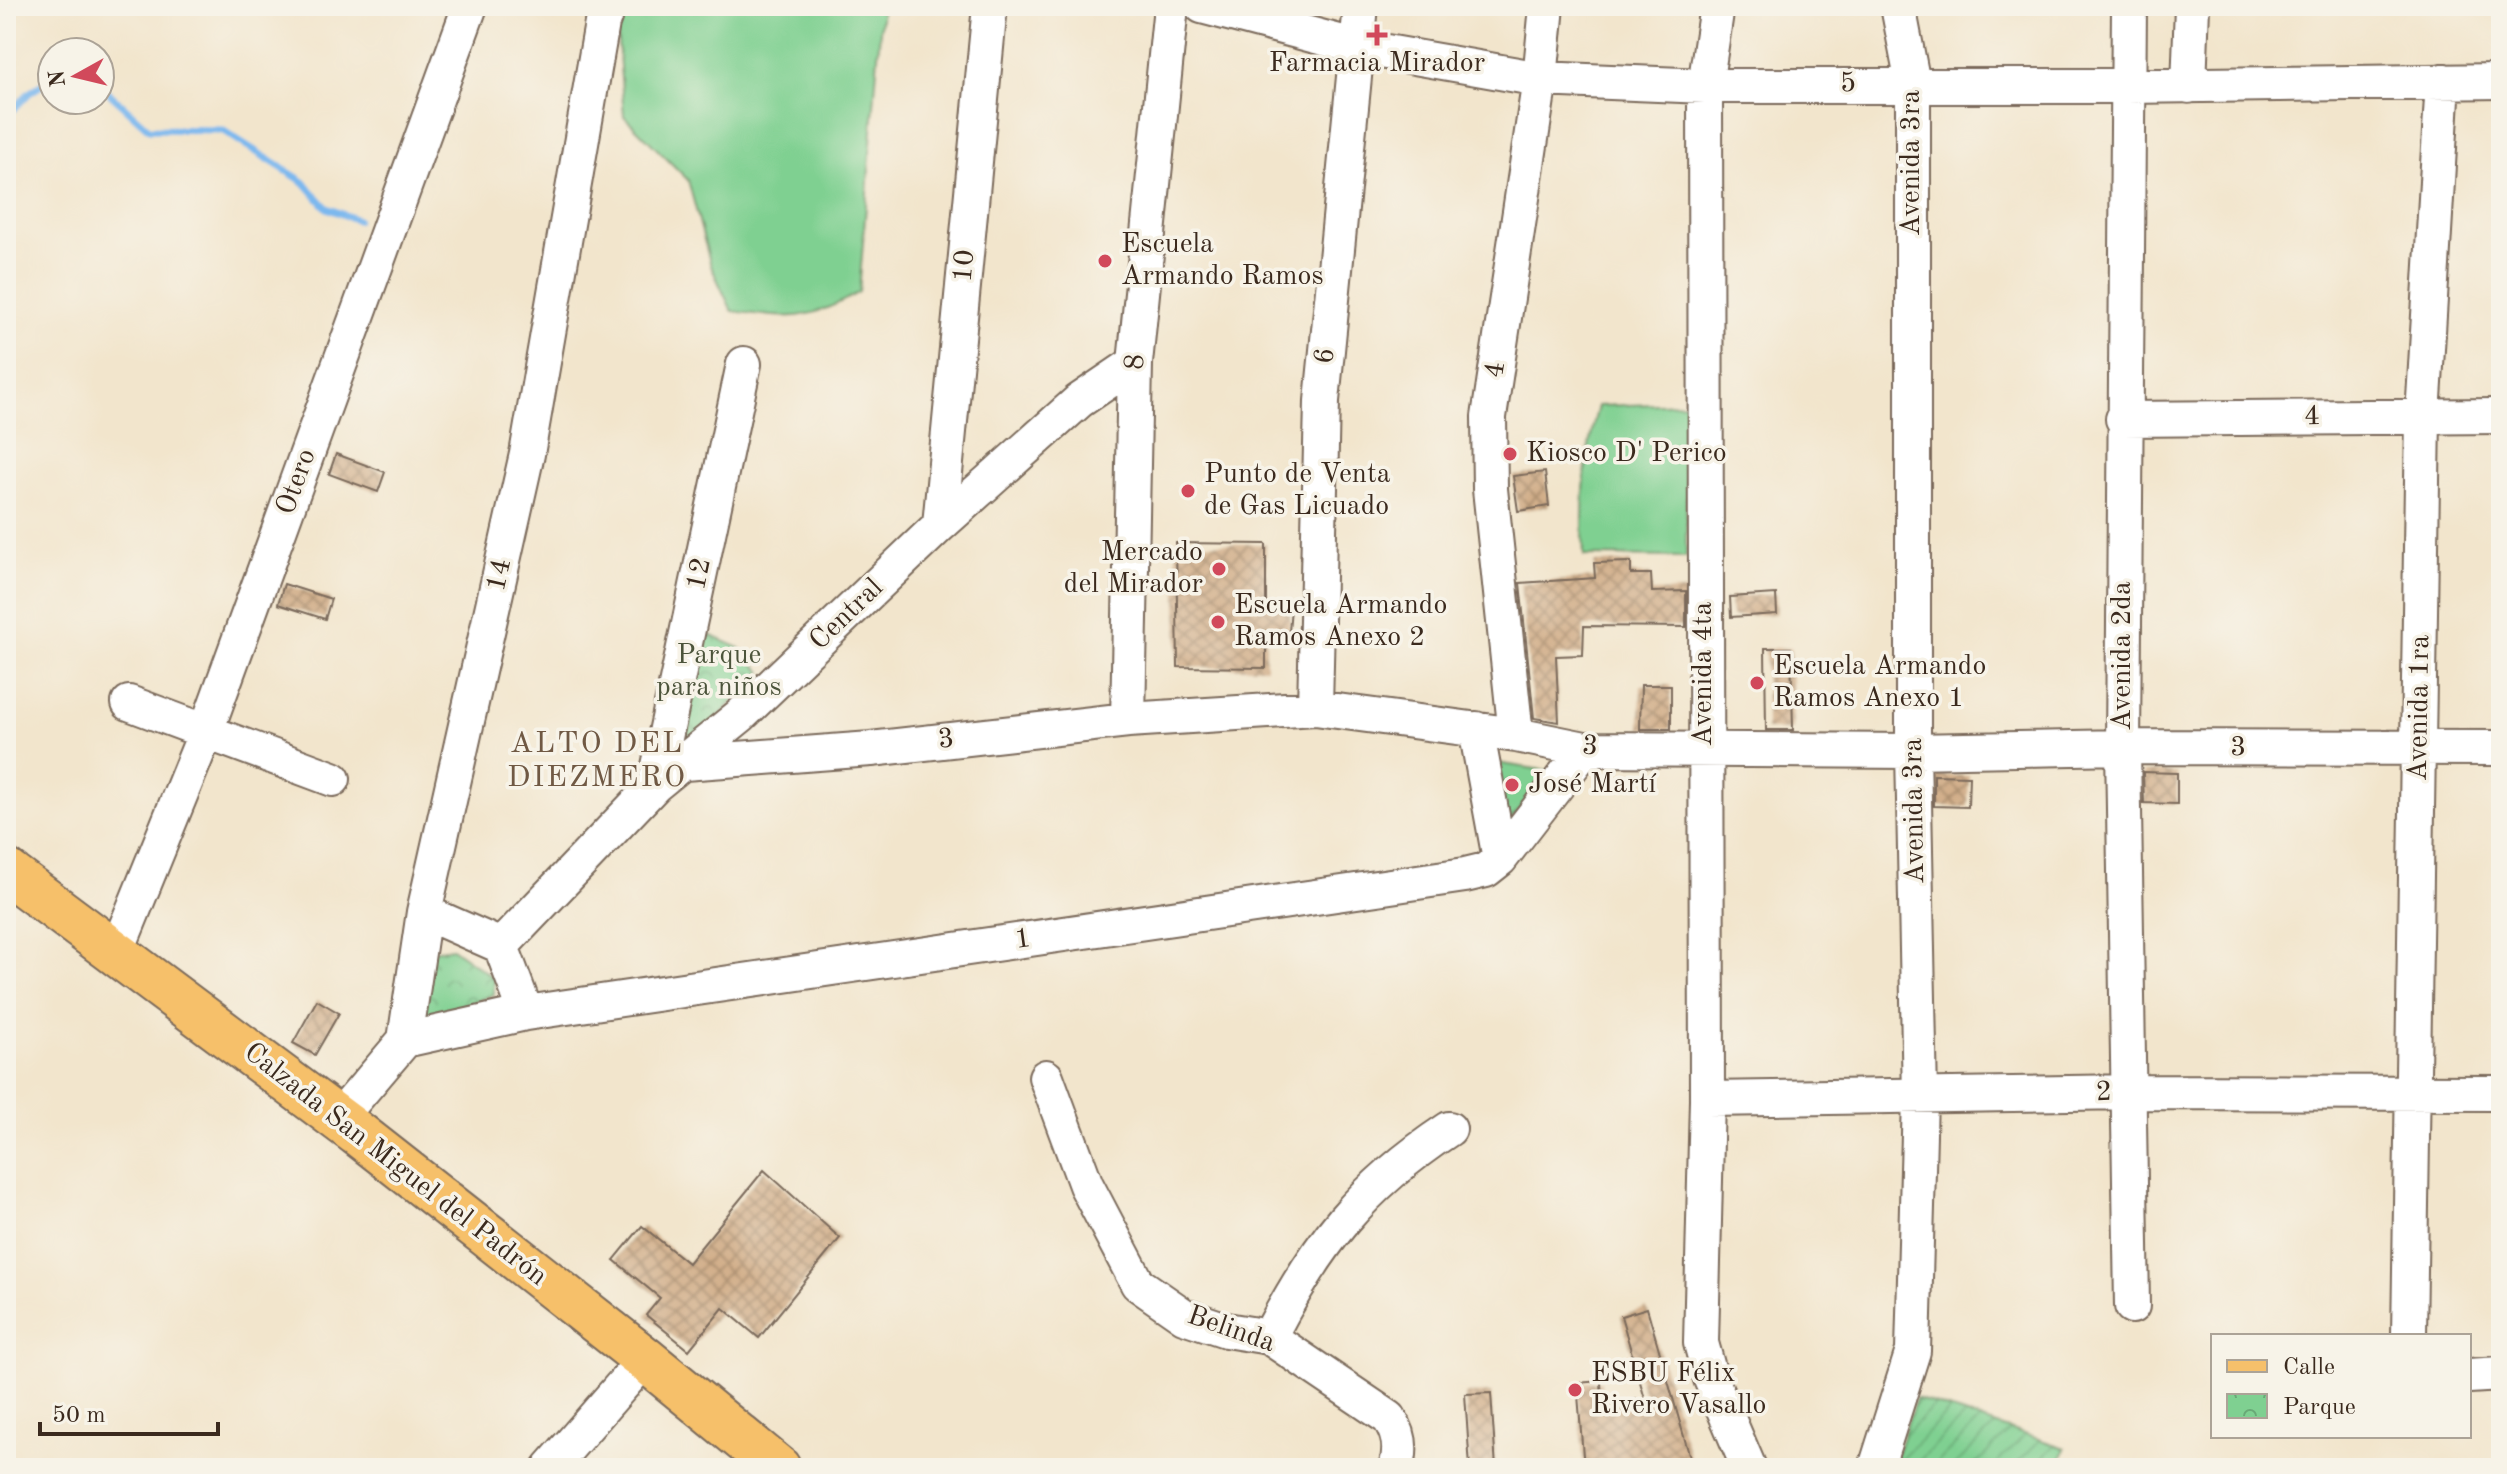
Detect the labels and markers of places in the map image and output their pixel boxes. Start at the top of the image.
marker: Farmacia Mirador [1368,26,1386,44]
place label: Farmacia Mirador [1269,50,1485,78]
place label: Escuela Armando Ramos [1121,231,1324,291]
marker: Escuela Armando Ramos [1096,252,1114,270]
place label: Kiosco D' Perico [1526,440,1727,468]
marker: Kiosco D' Perico [1501,445,1519,463]
place label: Punto de Venta de Gas Licuado [1204,461,1391,521]
marker: Punto de Venta de Gas Licuado [1179,482,1197,500]
place label: Mercado del Mirador [1064,539,1203,599]
marker: Mercado del Mirador [1210,560,1228,578]
place label: Escuela Armando Ramos Anexo 2 [1234,592,1447,652]
marker: Escuela Armando Ramos Anexo 2 [1209,613,1227,631]
place label: Escuela Armando Ramos Anexo 1 [1773,653,1986,713]
marker: Escuela Armando Ramos Anexo 1 [1748,674,1766,692]
place label: José Martí [1528,771,1656,799]
marker: José Martí [1503,776,1521,794]
place label: ESBU Félix Rivero Vasallo [1591,1360,1766,1420]
marker: ESBU Félix Rivero Vasallo [1566,1381,1584,1399]

